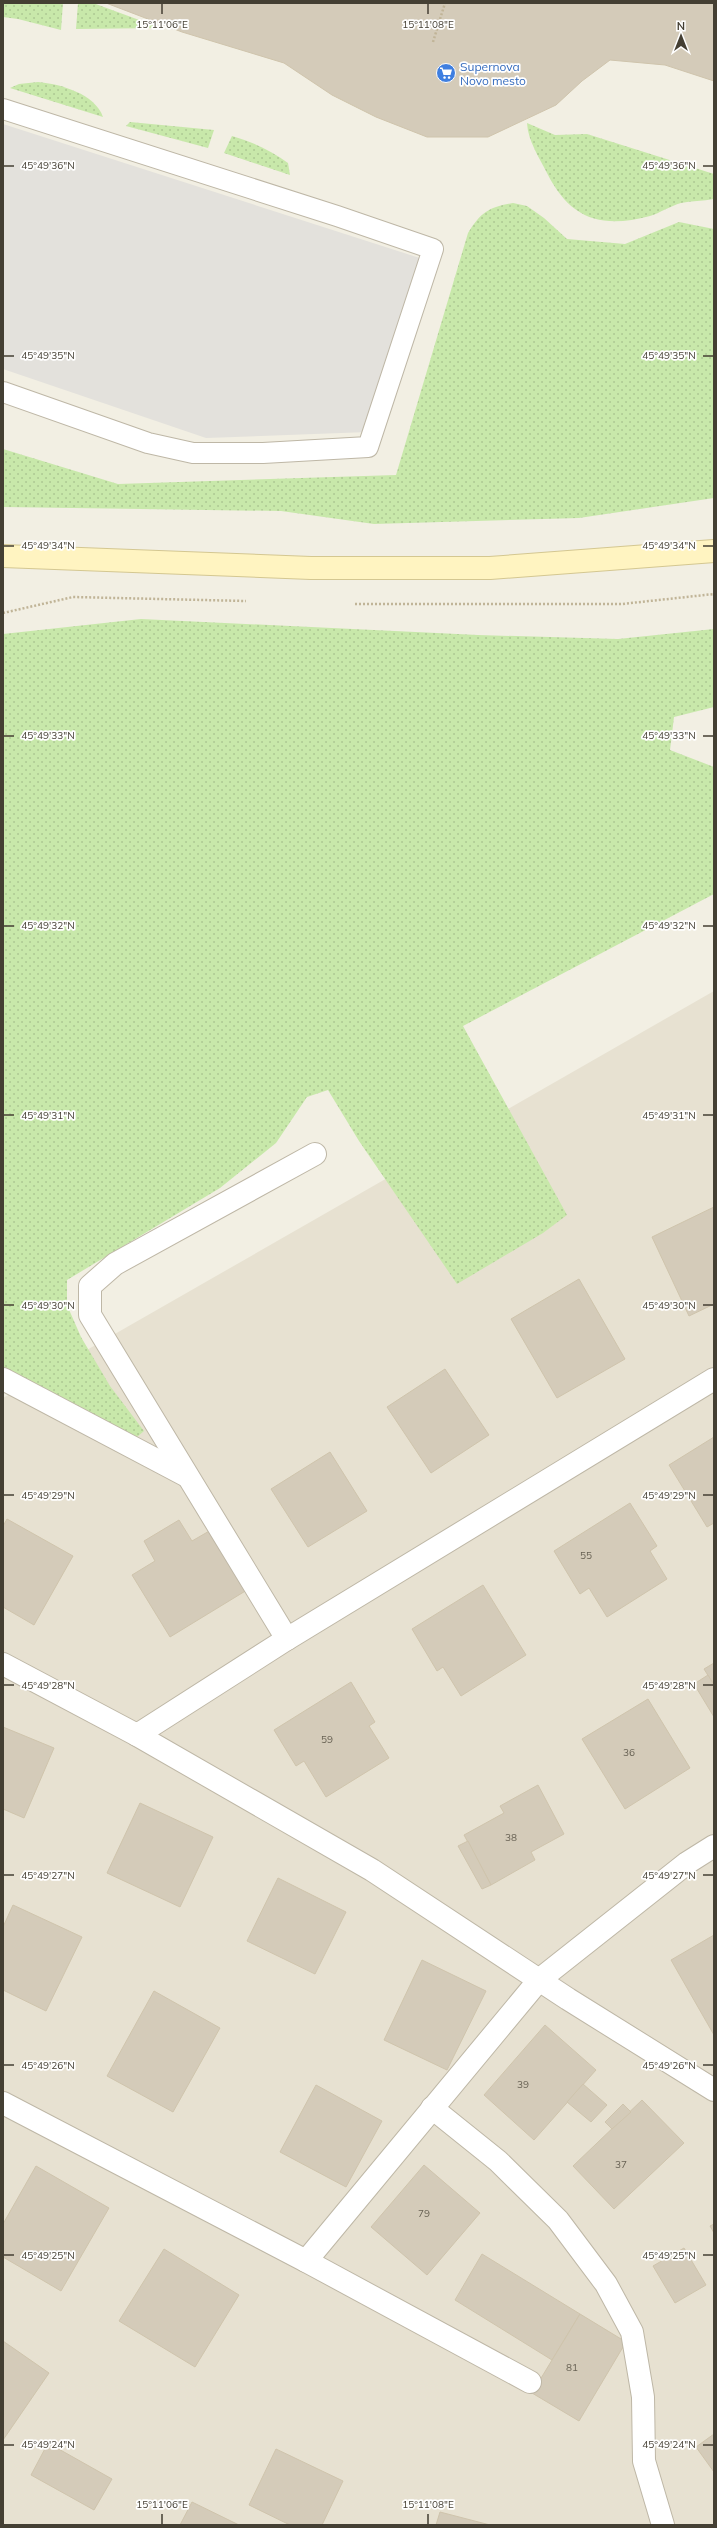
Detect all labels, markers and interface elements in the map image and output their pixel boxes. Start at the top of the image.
north arrow [661,16,701,56]
text: 15°11'06"E [136,18,188,31]
text: 15°11'08"E [402,18,454,31]
text: N [677,19,685,33]
place label: Supernova Novo mesto [460,59,526,88]
supermarket icon: Supernova Novo mesto [435,62,457,84]
text: 45°49'36"N [21,159,75,172]
text: 45°49'36"N [642,159,696,172]
text: 45°49'35"N [21,349,75,362]
text: 45°49'35"N [642,349,696,362]
text: 45°49'34"N [21,539,75,552]
text: 45°49'34"N [642,539,696,552]
text: 45°49'33"N [21,729,75,742]
text: 45°49'33"N [642,729,696,742]
text: 45°49'32"N [21,919,75,932]
text: 45°49'32"N [642,919,696,932]
text: 45°49'31"N [21,1109,75,1122]
text: 45°49'31"N [642,1109,696,1122]
text: 45°49'30"N [21,1299,75,1312]
text: 45°49'30"N [642,1299,696,1312]
text: 45°49'29"N [21,1489,75,1502]
text: 45°49'29"N [642,1489,696,1502]
house number: 55 [580,1549,592,1562]
text: 45°49'28"N [21,1679,75,1692]
text: 45°49'28"N [642,1679,696,1692]
house number: 59 [321,1733,333,1746]
house number: 36 [623,1746,635,1759]
house number: 38 [505,1831,517,1844]
text: 45°49'27"N [21,1869,75,1882]
text: 45°49'27"N [642,1869,696,1882]
text: 45°49'26"N [21,2059,75,2072]
text: 45°49'26"N [642,2059,696,2072]
house number: 39 [517,2078,529,2091]
house number: 37 [615,2158,627,2171]
house number: 79 [418,2207,430,2220]
text: 45°49'25"N [21,2249,75,2262]
text: 45°49'25"N [642,2249,696,2262]
house number: 81 [566,2361,578,2374]
text: 45°49'24"N [21,2438,75,2451]
text: 45°49'24"N [642,2438,696,2451]
text: 15°11'06"E [136,2498,188,2511]
text: 15°11'08"E [402,2498,454,2511]

